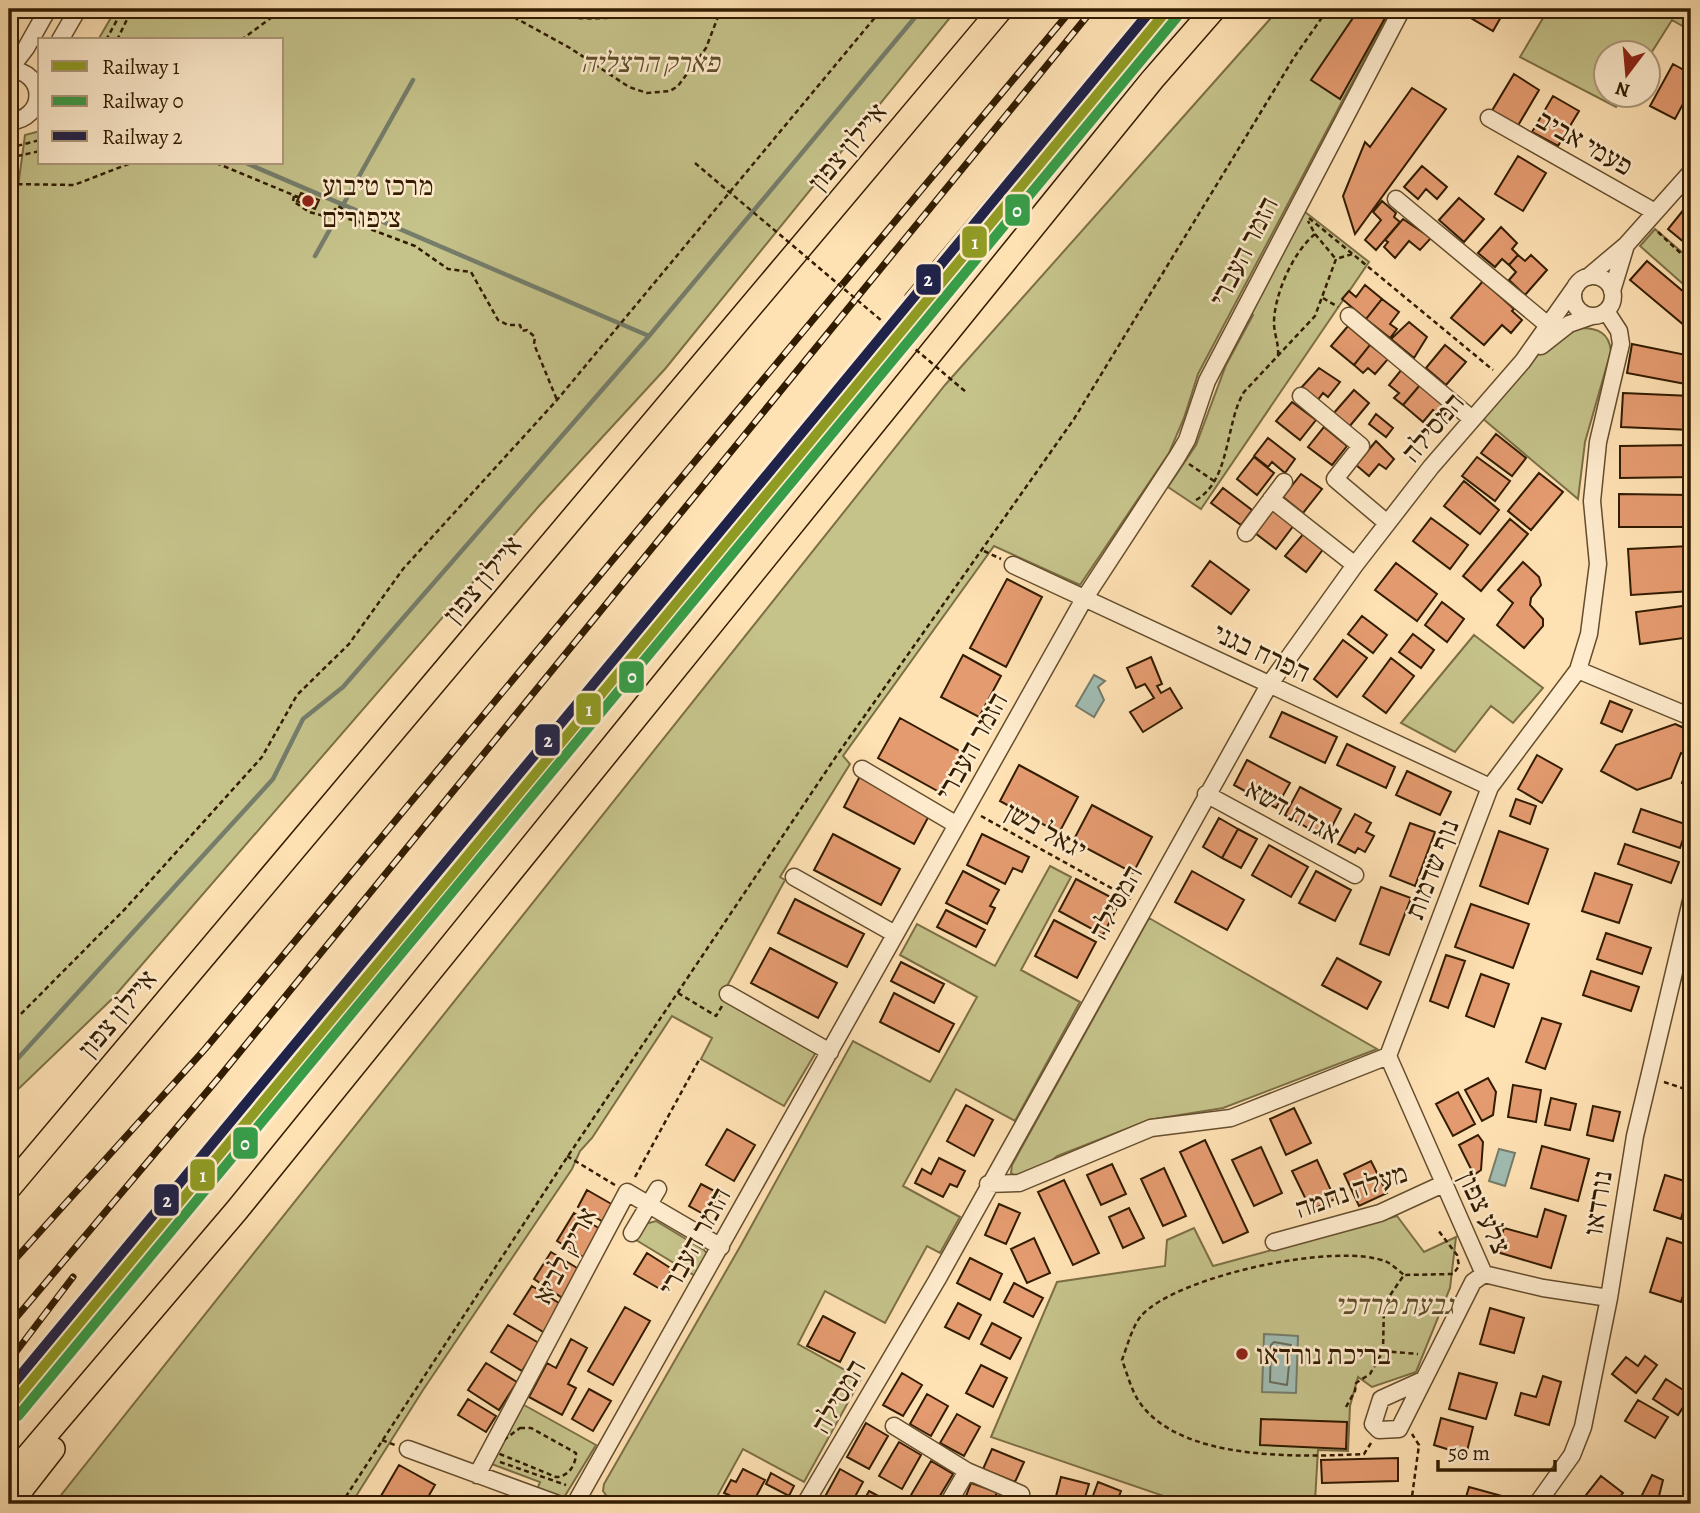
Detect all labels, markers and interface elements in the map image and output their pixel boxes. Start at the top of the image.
legend [38,38,284,164]
north arrow [1592,38,1662,108]
park label: פארק הרצליה [581,44,721,82]
text: Railway 1 [102,53,180,81]
text: N [1612,75,1633,104]
text: Railway 0 [102,87,184,115]
street label: איילון צפון [800,94,896,199]
street label: פעמי אביב [1529,101,1640,185]
text: Railway 2 [102,123,183,151]
place label: מרכז טיבוע ציפורים [322,167,433,237]
street label: הזמר העברי [1200,190,1288,313]
marker: מרכז טיבוע ציפורים [300,193,316,209]
line badge: 0 [1004,193,1031,227]
text: 0 [1012,198,1022,224]
line badge: 1 [961,225,988,259]
text: 1 [972,230,979,256]
line badge: 2 [915,263,942,296]
text: 2 [923,267,933,293]
street label: המסילה [1392,385,1473,471]
street label: איילון צפון [435,527,531,632]
street label: הפרח בגני [1207,614,1316,692]
line badge: 0 [618,660,645,694]
text: 0 [627,664,637,690]
street label: הזמר העברי [926,685,1017,808]
line badge: 1 [575,692,602,726]
text: 1 [586,697,593,723]
line badge: 2 [534,723,561,757]
text: 2 [543,728,553,754]
street label: אגדת דשא [1238,770,1347,853]
street label: יגאל בשן [998,793,1093,869]
street label: נוף שדמות [1395,814,1468,925]
street label: המסילה [1080,858,1152,947]
street label: איילון צפון [70,961,166,1066]
line badge: 0 [232,1126,259,1160]
text: 0 [240,1131,250,1157]
street label: מעלה נחמה [1290,1154,1413,1228]
line badge: 1 [189,1158,216,1192]
text: 1 [200,1163,207,1189]
street label: צלע צפון [1448,1165,1520,1260]
street label: נורדאו [1574,1168,1622,1239]
street label: הזמר העברי [649,1180,740,1303]
line badge: 2 [153,1183,180,1217]
text: 2 [162,1188,172,1214]
street label: אריק לביא [523,1200,606,1311]
park label: גבעת מרדכי [1335,1286,1455,1324]
place label: בריכת נורדאו [1256,1336,1391,1374]
marker: בריכת נורדאו [1234,1346,1250,1362]
street label: המסילה [802,1352,875,1441]
scale bar [1438,1429,1555,1473]
text: 50 m [1448,1439,1490,1467]

